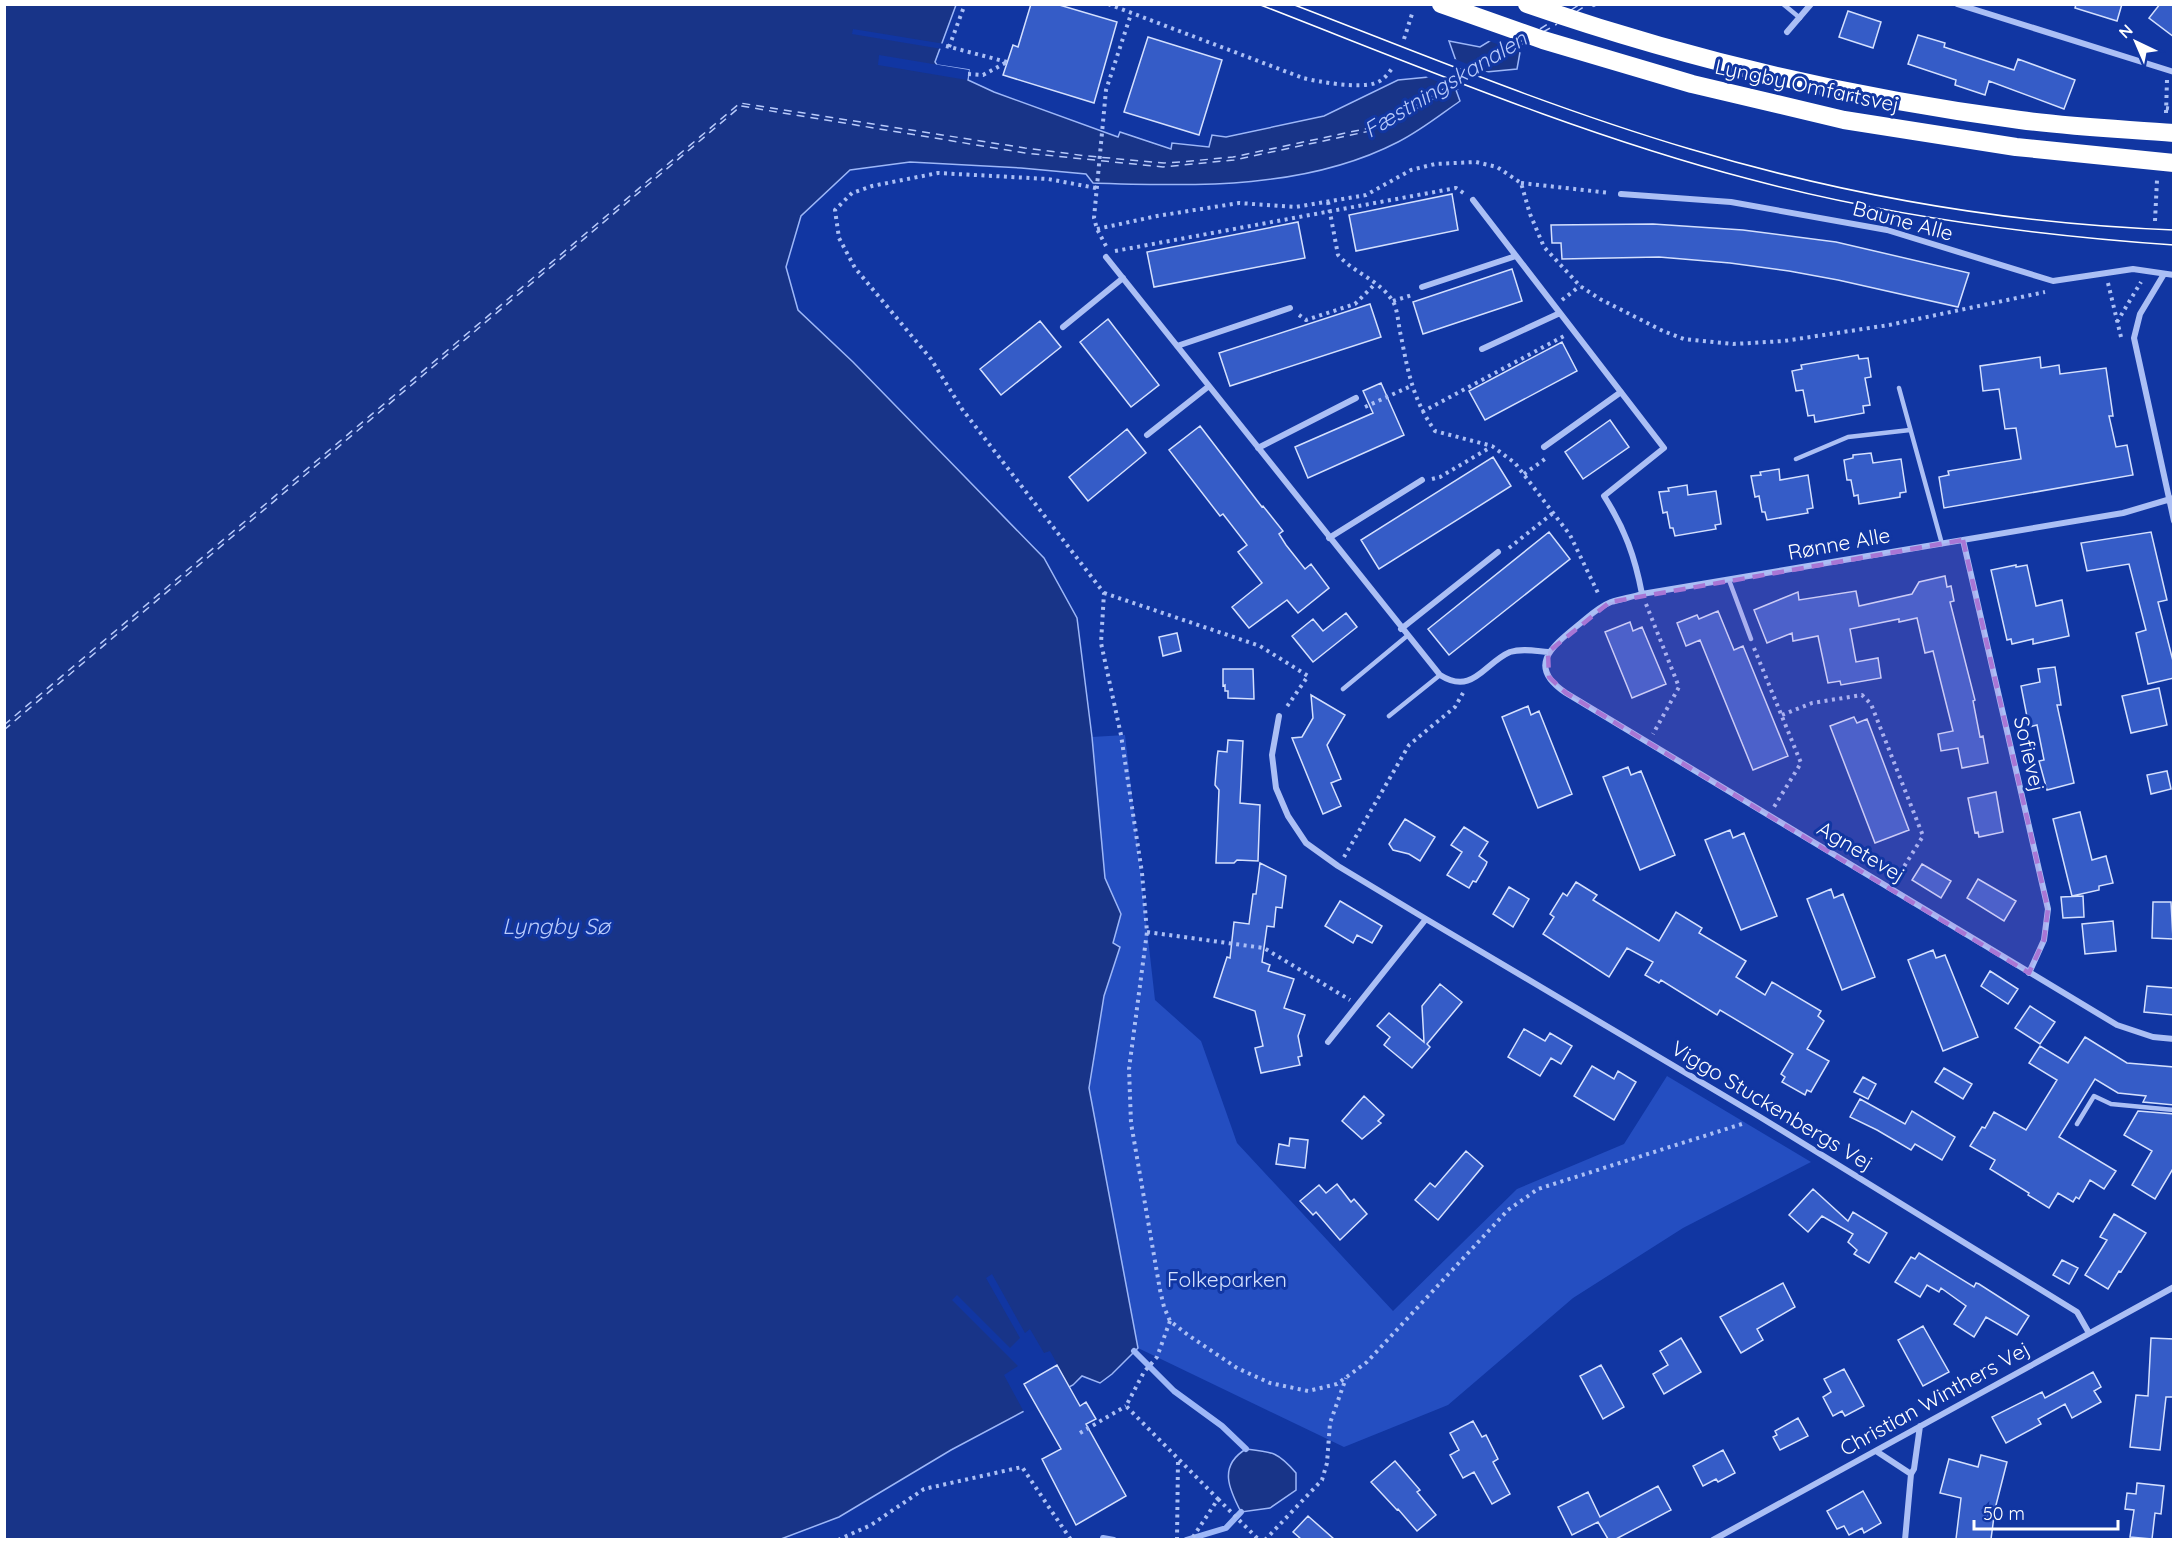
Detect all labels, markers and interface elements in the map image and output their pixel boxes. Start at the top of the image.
north arrow [2106,12,2166,72]
text: N [2114,20,2137,42]
water label: Fæstningskanalen [1358,24,1533,144]
street label: Lyngby Omfartsvej [1713,53,1902,117]
street label: Baune Alle [1850,194,1956,246]
street label: Rønne Alle [1786,521,1892,565]
street label: Sofievej [2009,713,2051,794]
street label: Agnetevej [1813,815,1910,888]
water label: Lyngby Sø [502,912,612,940]
street label: Viggo Stuckenbergs Vej [1667,1035,1878,1176]
park label: Folkeparken [1167,1266,1287,1292]
street label: Christian Winthers Vej [1835,1335,2034,1461]
scale bar [1974,1493,2118,1531]
text: 50 m [1983,1502,2025,1525]

